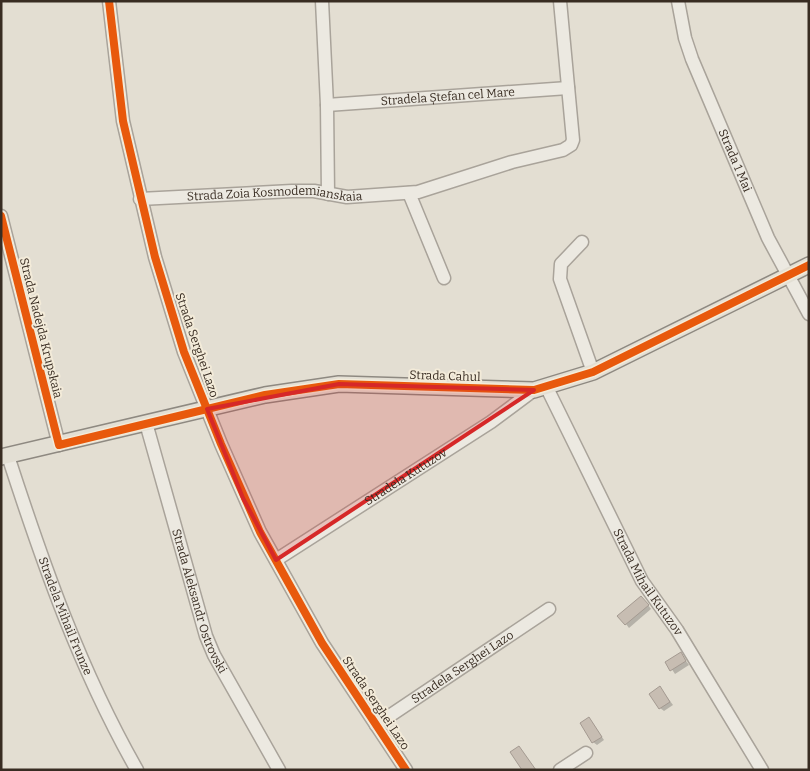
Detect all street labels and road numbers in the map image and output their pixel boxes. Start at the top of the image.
street label: Stradela Ștefan cel Mare [380,85,515,108]
street label: Strada 1 Mai [716,127,755,194]
street label: Strada Zoia Kosmodemianskaia [187,184,363,204]
street label: Strada Nadejda Krupskaia [17,256,65,400]
street label: Strada Serghei Lazo [173,291,222,399]
street label: Strada Cahul [409,368,481,384]
street label: Stradela Kutuzov [362,445,450,508]
street label: Strada Mihail Kutuzov [610,526,686,639]
street label: Strada Aleksandr Ostrovski [169,527,230,676]
street label: Stradela Mihail Frunze [36,555,95,677]
street label: Stradela Serghei Lazo [409,628,516,706]
street label: Strada Serghei Lazo [340,654,413,752]

